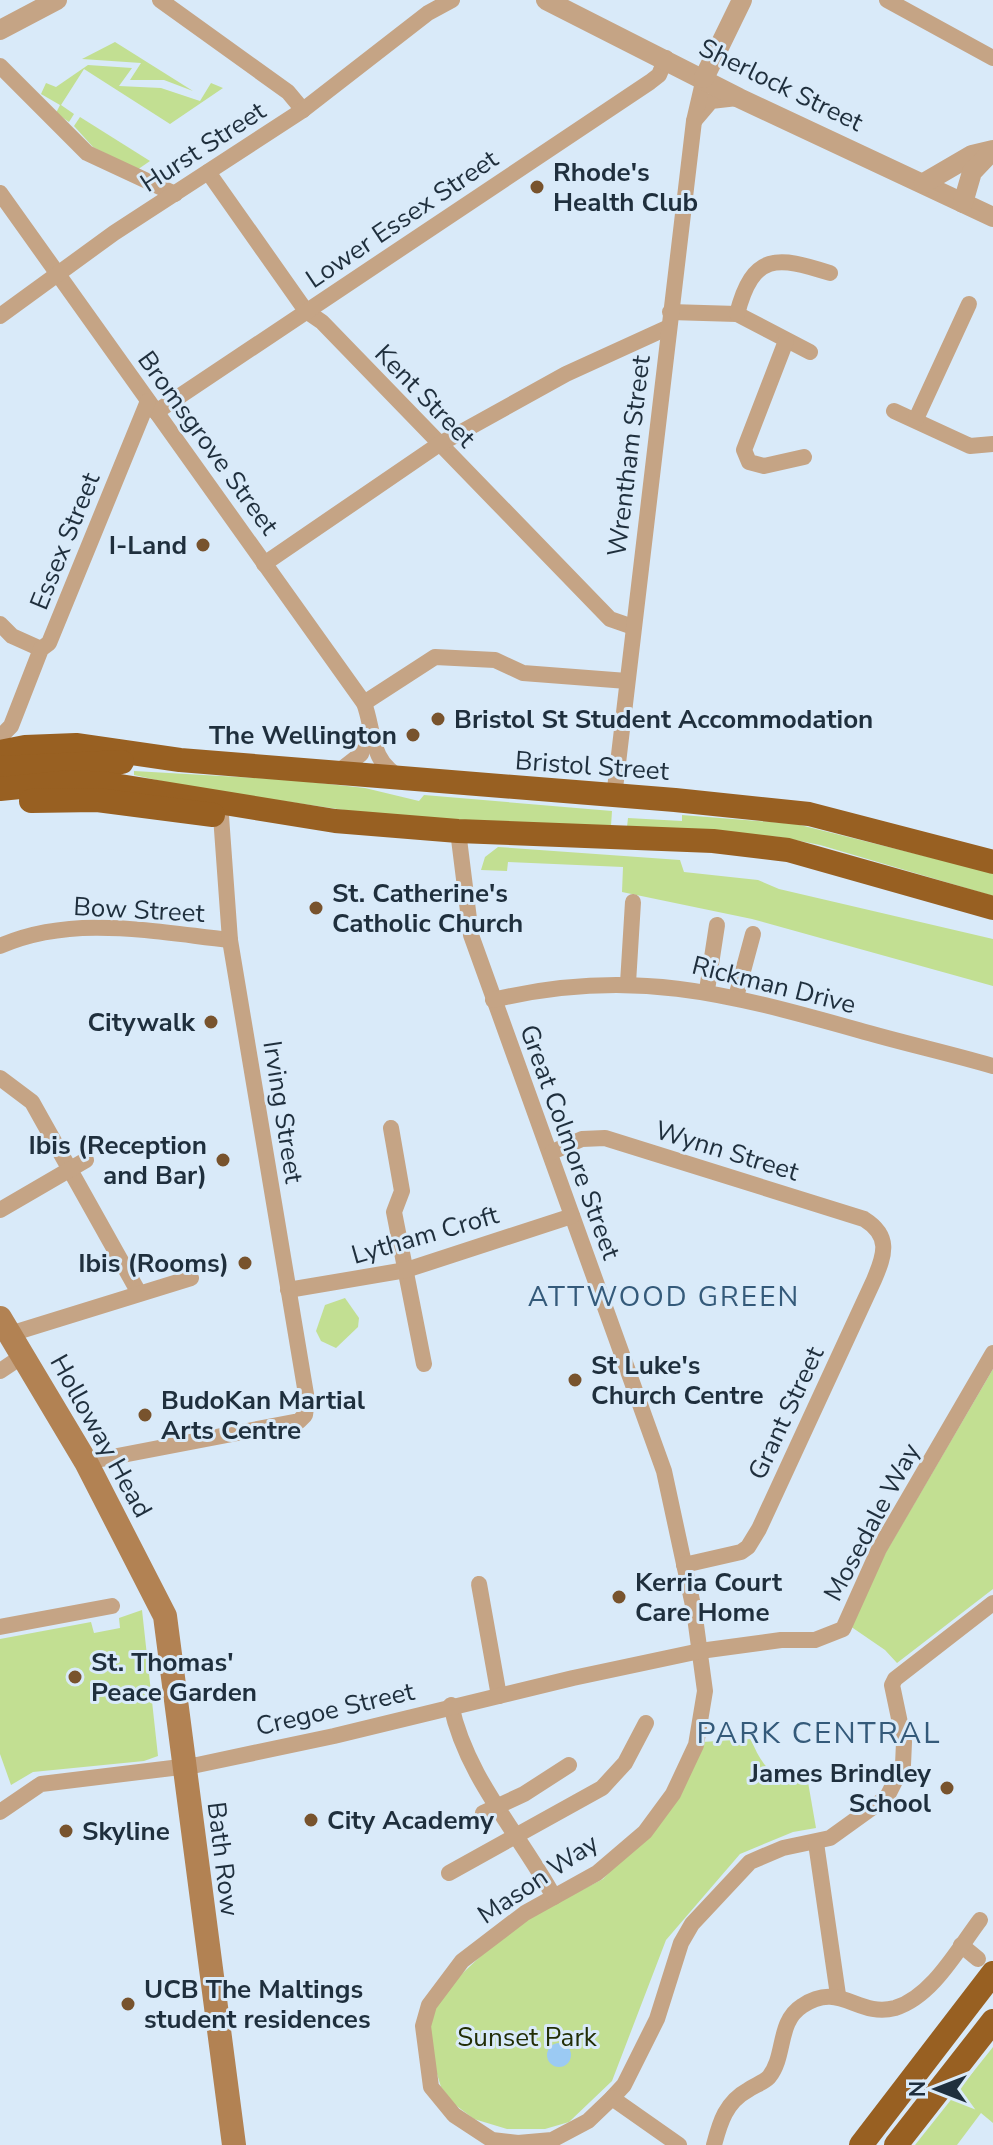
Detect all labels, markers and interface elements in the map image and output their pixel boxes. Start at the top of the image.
street label: Sherlock Street [693,30,870,140]
street label: Hurst Street [134,93,273,201]
street label: Lower Essex Street [299,141,506,296]
place label: Rhode's Health Club [553,155,698,220]
marker: Rhode's Health Club [528,178,546,196]
street label: Kent Street [367,337,484,456]
street label: Bromsgrove Street [129,344,287,543]
street label: Wrentham Street [599,353,659,559]
street label: Essex Street [22,466,109,615]
place label: I-Land [109,528,187,563]
marker: I-Land [194,536,212,554]
place label: Bristol St Student Accommodation [454,702,873,737]
marker: Bristol St Student Accommodation [429,710,447,728]
place label: The Wellington [209,718,397,753]
marker: The Wellington [404,726,422,744]
street label: Bristol Street [514,743,671,789]
place label: St. Catherine's Catholic Church [332,876,523,941]
street label: Bow Street [73,889,206,931]
marker: St. Catherine's Catholic Church [307,899,325,917]
street label: Rickman Drive [688,948,860,1022]
place label: Citywalk [87,1005,196,1040]
marker: Citywalk [202,1013,220,1031]
street label: Great Colmore Street [511,1020,629,1265]
street label: Irving Street [254,1038,312,1187]
street label: Wynn Street [651,1113,804,1190]
place label: Ibis (Reception and Bar) [28,1128,207,1193]
marker: Ibis (Reception and Bar) [214,1151,232,1169]
street label: Lytham Croft [347,1197,503,1273]
place label: Ibis (Rooms) [78,1246,229,1281]
marker: Ibis (Rooms) [236,1254,254,1272]
district label: ATTWOOD GREEN [528,1278,800,1316]
street label: Grant Street [740,1340,833,1485]
street label: Holloway Head [42,1348,160,1524]
place label: St Luke's Church Centre [591,1348,764,1413]
marker: St Luke's Church Centre [566,1371,584,1389]
place label: BudoKan Martial Arts Centre [161,1383,366,1448]
marker: BudoKan Martial Arts Centre [136,1406,154,1424]
street label: Mosedale Way [816,1436,929,1607]
place label: Kerria Court Care Home [635,1565,783,1630]
marker: Kerria Court Care Home [610,1588,628,1606]
place label: St. Thomas' Peace Garden [91,1645,257,1710]
marker: St. Thomas' Peace Garden [66,1668,84,1686]
street label: Cregoe Street [252,1674,419,1744]
district label: PARK CENTRAL [696,1713,942,1754]
place label: James Brindley School [749,1756,932,1821]
marker: James Brindley School [938,1779,956,1797]
street label: Bath Row [199,1800,247,1918]
place label: City Academy [327,1803,494,1838]
marker: City Academy [302,1811,320,1829]
place label: Skyline [82,1814,170,1849]
marker: Skyline [57,1822,75,1840]
street label: Mason Way [471,1825,606,1932]
place label: UCB The Maltings student residences [144,1972,371,2037]
marker: UCB The Maltings student residences [119,1995,137,2013]
park label: Sunset Park [457,2020,598,2055]
north arrow [897,2049,977,2129]
text: N [903,2081,933,2097]

